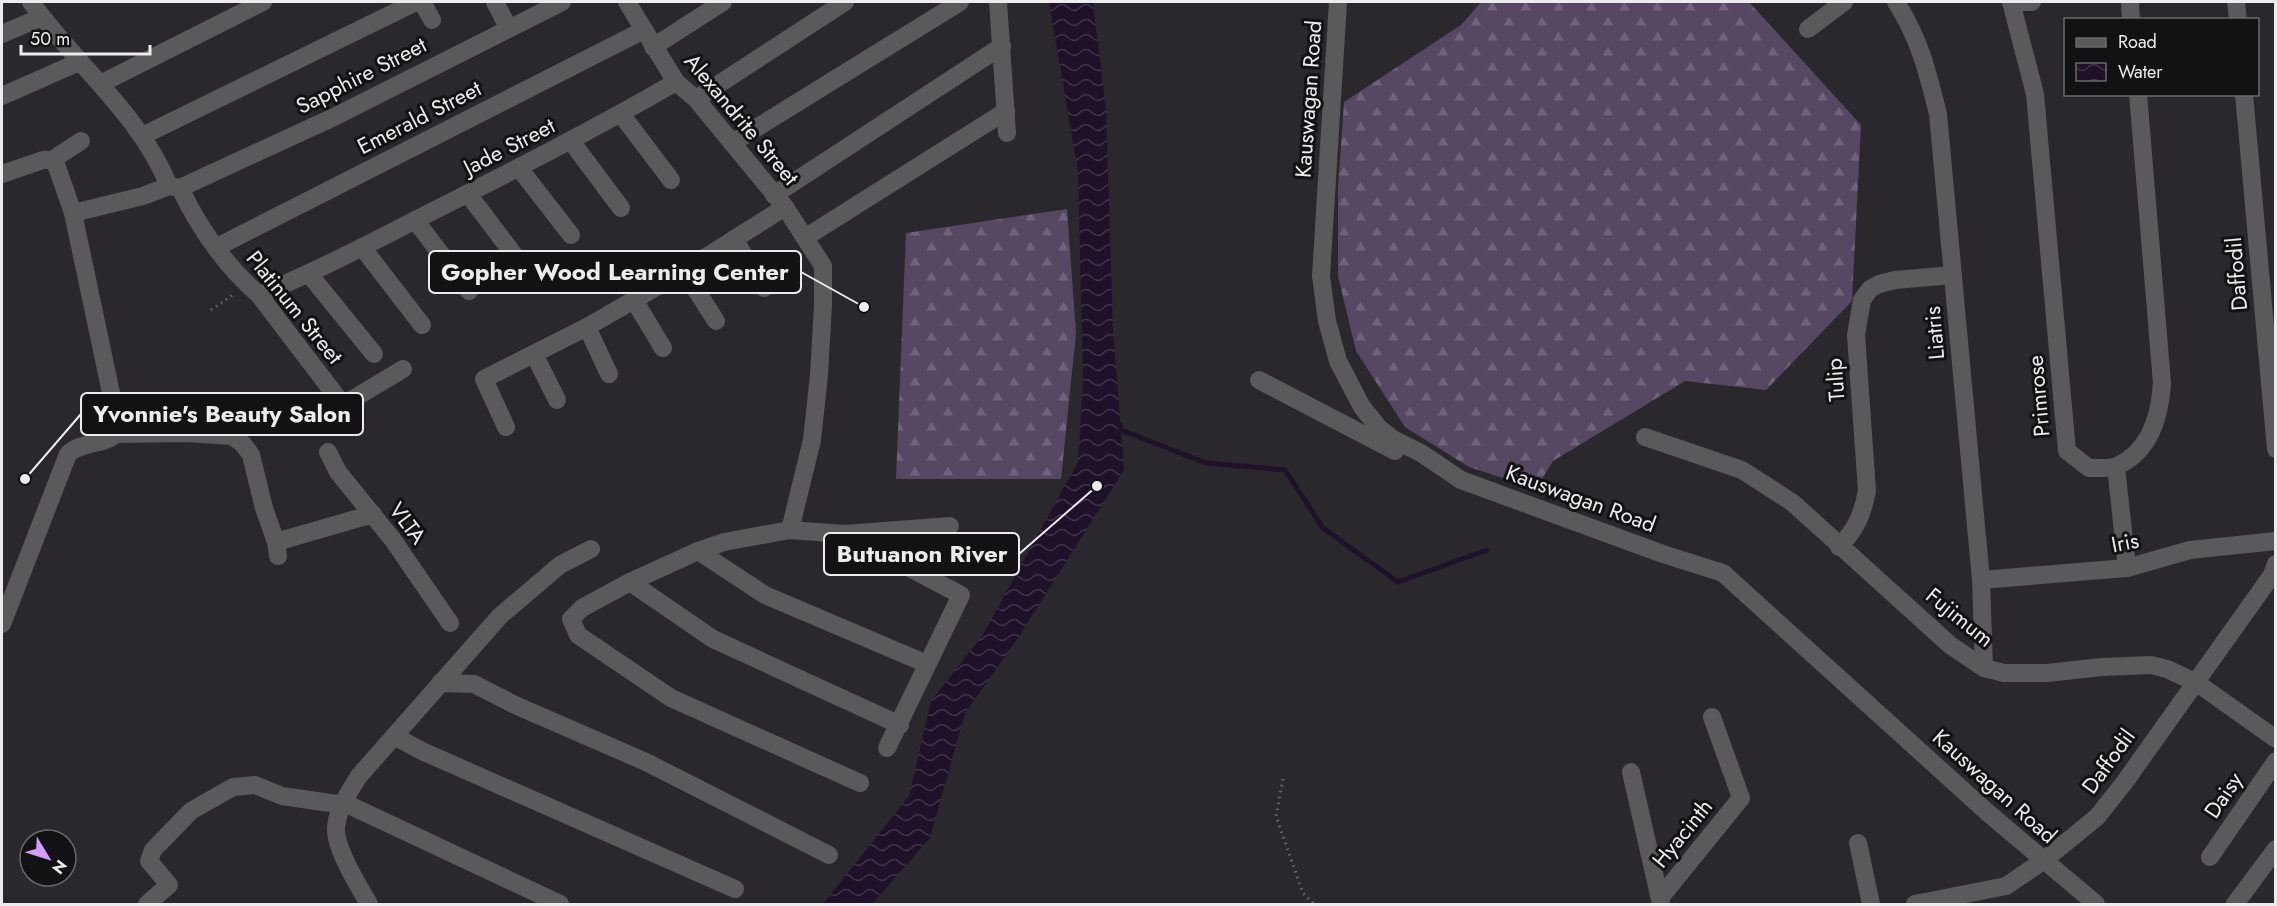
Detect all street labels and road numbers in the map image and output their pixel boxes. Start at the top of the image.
street label: Kauswagan Road [1287,19,1329,179]
street label: Sapphire Street [290,28,432,122]
street label: Alexandrite Street [677,46,807,192]
street label: Emerald Street [351,72,487,162]
street label: Jade Street [455,109,561,184]
street label: Daffodil [2217,236,2255,312]
street label: Platinum Street [239,243,351,371]
street label: Liatris [1916,305,1952,361]
street label: Primrose [2019,354,2057,438]
street label: Tulip [1818,357,1852,403]
street label: Kauswagan Road [1501,456,1661,540]
street label: VLTA [382,495,435,551]
street label: Iris [2108,524,2142,560]
street label: Fujimum [1919,580,2001,654]
street label: Kauswagan Road [1926,721,2064,851]
street label: Daffodil [2073,722,2143,800]
street label: Daisy [2196,765,2250,825]
street label: Hyacinth [1644,792,1720,874]

